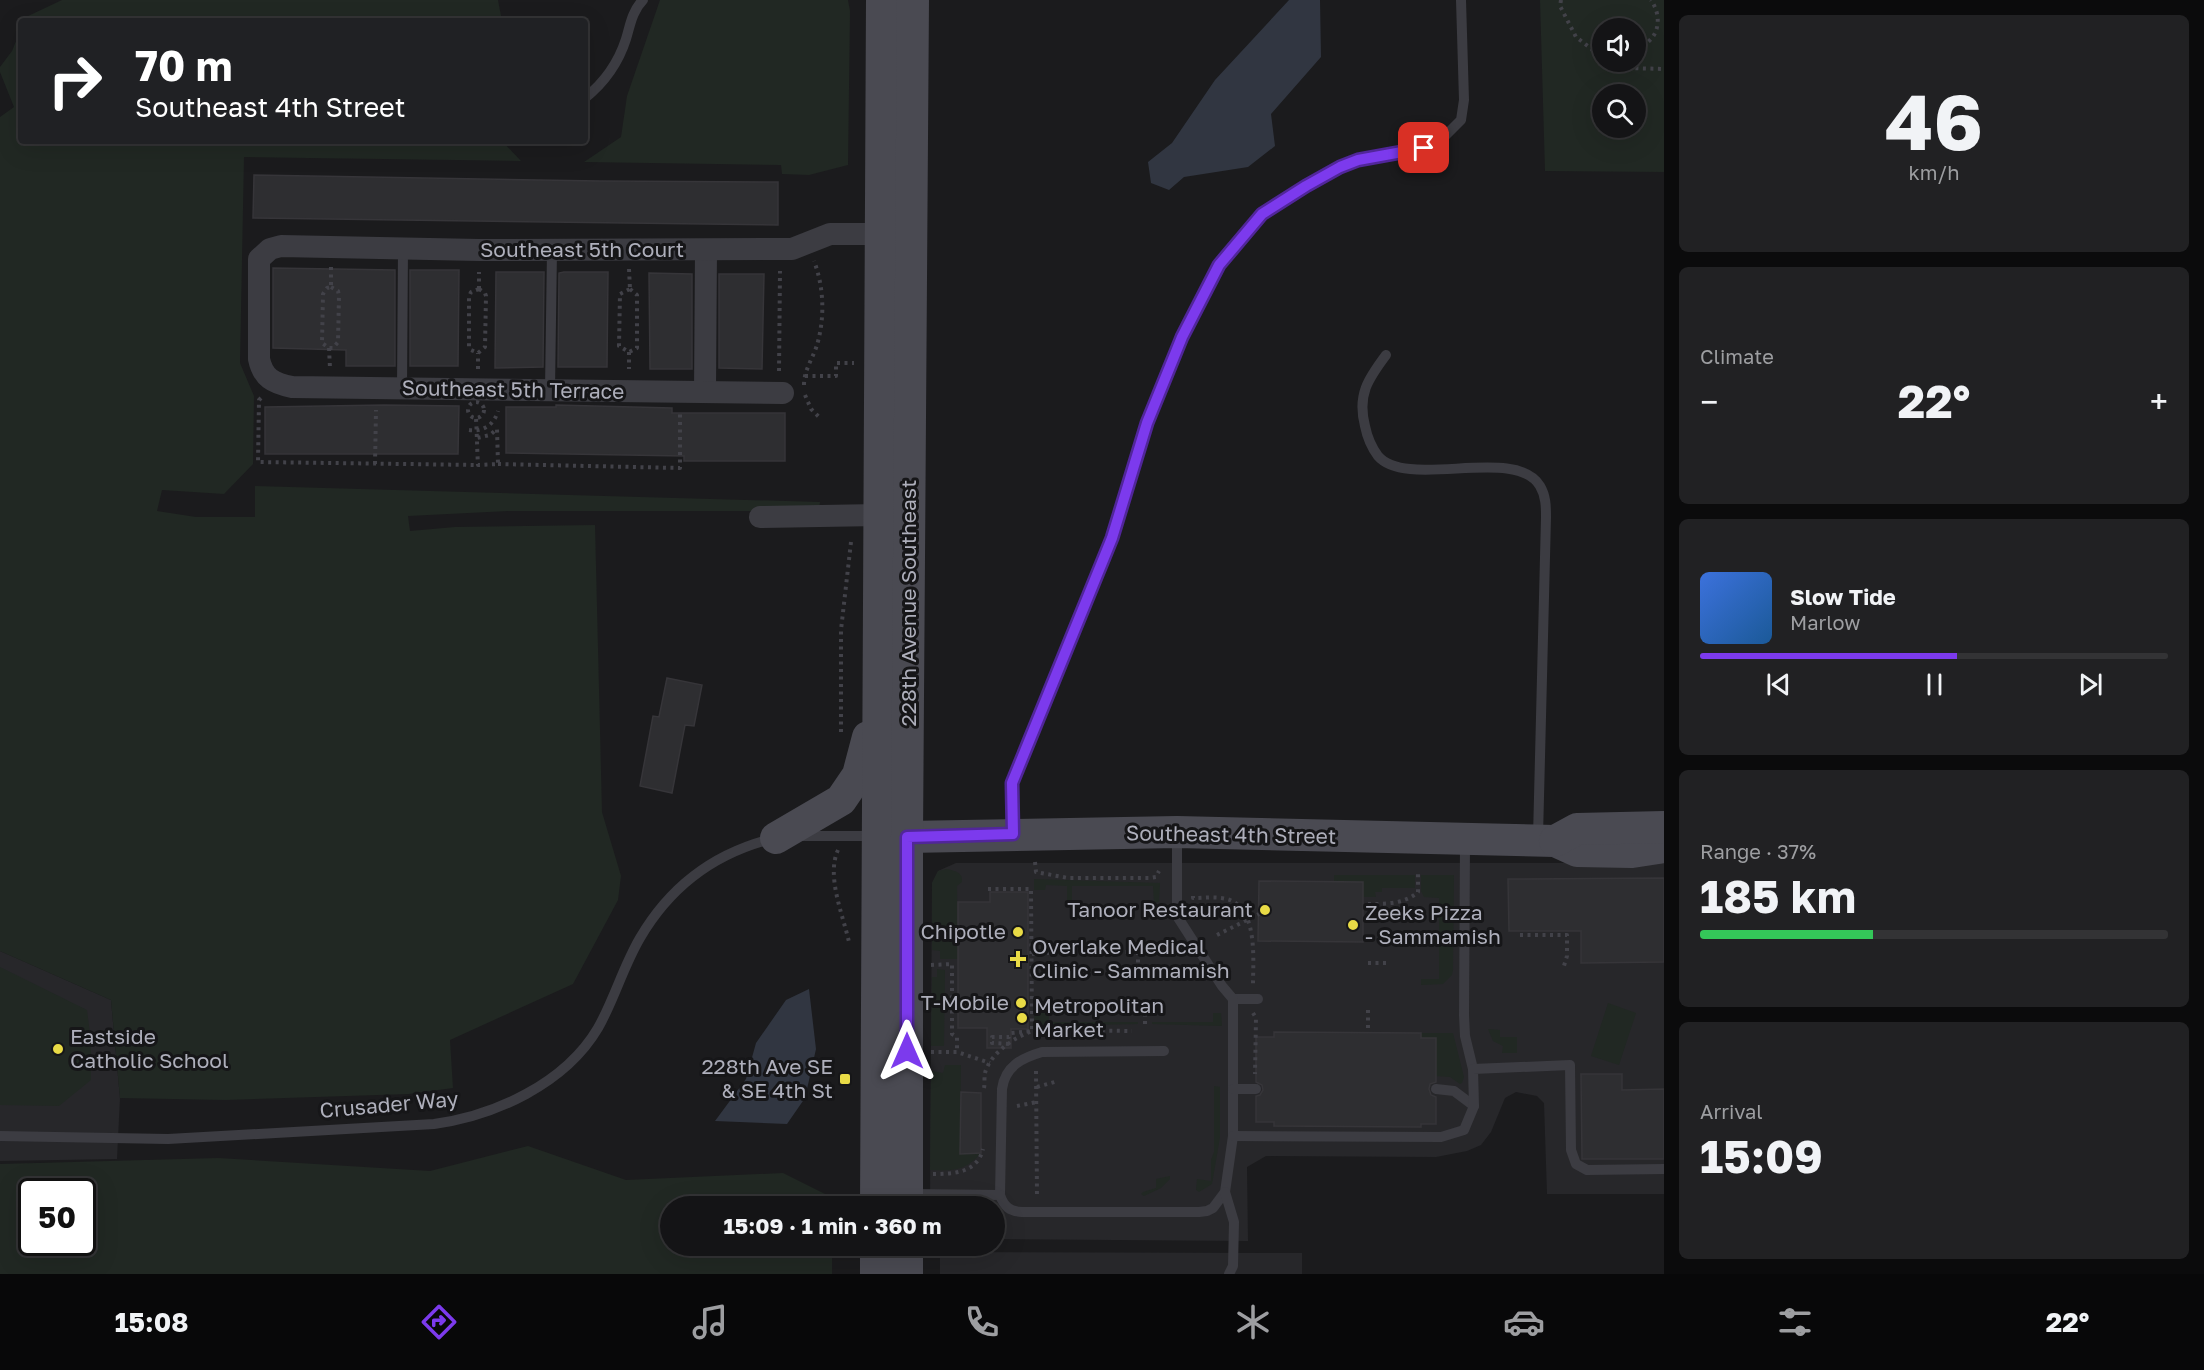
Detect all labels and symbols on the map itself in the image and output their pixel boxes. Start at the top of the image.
pin [1398,122,1449,173]
street label: Southeast 5th Court [480,236,684,262]
street label: Southeast 5th Terrace [402,374,625,404]
street label: 228th Avenue Southeast [895,480,921,726]
street label: Southeast 4th Street [1126,819,1336,849]
place label: Tanoor Restaurant [1067,896,1253,922]
place label: Zeeks Pizza - Sammamish [1365,899,1501,949]
marker: Tanoor Restaurant [1258,903,1272,917]
place label: Chipotle [921,918,1006,944]
marker: Zeeks Pizza - Sammamish [1346,918,1360,932]
marker: Chipotle [1011,925,1025,939]
place label: Overlake Medical Clinic - Sammamish [1032,933,1230,983]
marker: Overlake Medical Clinic - Sammamish [1009,950,1027,968]
place label: T-Mobile [921,989,1009,1015]
place label: Metropolitan Market [1034,992,1164,1042]
marker: T-Mobile [1014,996,1028,1010]
marker: Metropolitan Market [1015,1011,1029,1025]
position arrow [875,1019,939,1083]
place label: Eastside Catholic School [70,1023,229,1073]
marker: Eastside Catholic School [51,1042,65,1056]
place label: 228th Ave SE & SE 4th St [701,1053,833,1103]
marker: 228th Ave SE & SE 4th St [838,1072,852,1086]
street label: Crusader Way [318,1085,460,1123]
speed limit sign: 50 [18,1178,96,1256]

